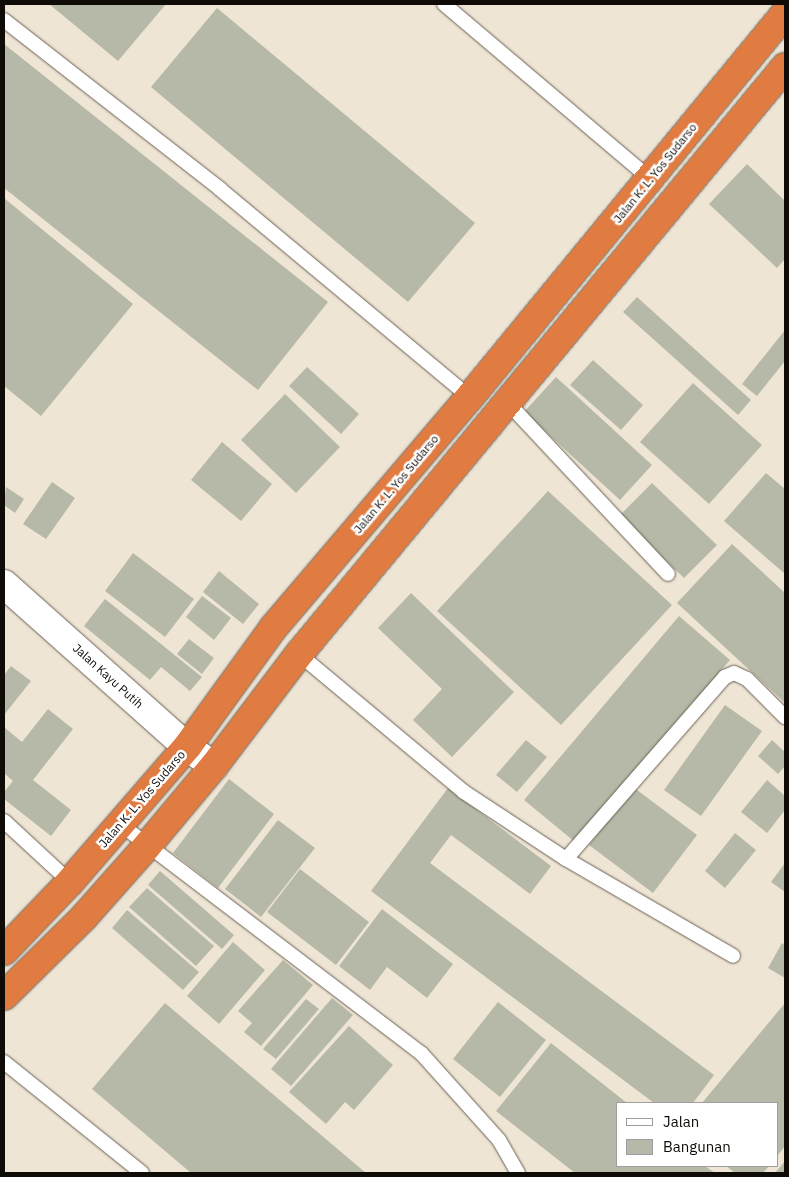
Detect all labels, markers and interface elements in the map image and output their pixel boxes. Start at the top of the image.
street label: Jalan K. L. Yos Sudarso [610,120,700,226]
street label: Jalan K. L. Yos Sudarso [351,432,441,536]
street label: Jalan Kayu Putih [70,641,146,711]
street label: Jalan K. L. Yos Sudarso [96,747,188,851]
legend [616,1102,779,1167]
text: Jalan [663,1112,699,1131]
text: Bangunan [663,1137,731,1156]

